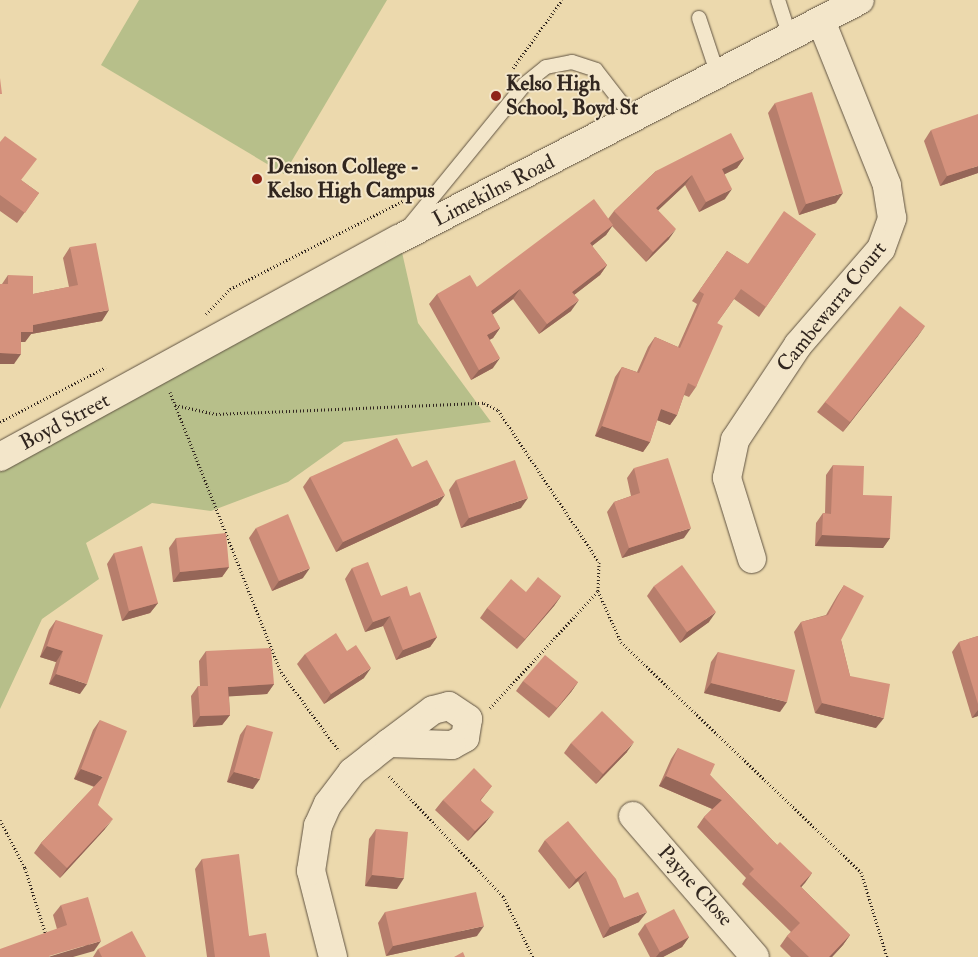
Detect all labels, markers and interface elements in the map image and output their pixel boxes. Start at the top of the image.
place label: Kelso High School, Boyd St [506,71,638,121]
marker: Kelso High School, Boyd St [490,90,502,102]
street label: Limekilns Road [429,150,559,232]
place label: Denison College - Kelso High Campus [267,154,435,204]
marker: Denison College - Kelso High Campus [251,173,263,185]
street label: Cambewarra Court [772,237,892,377]
street label: Boyd Street [16,388,114,456]
street label: Payne Close [652,840,738,932]

